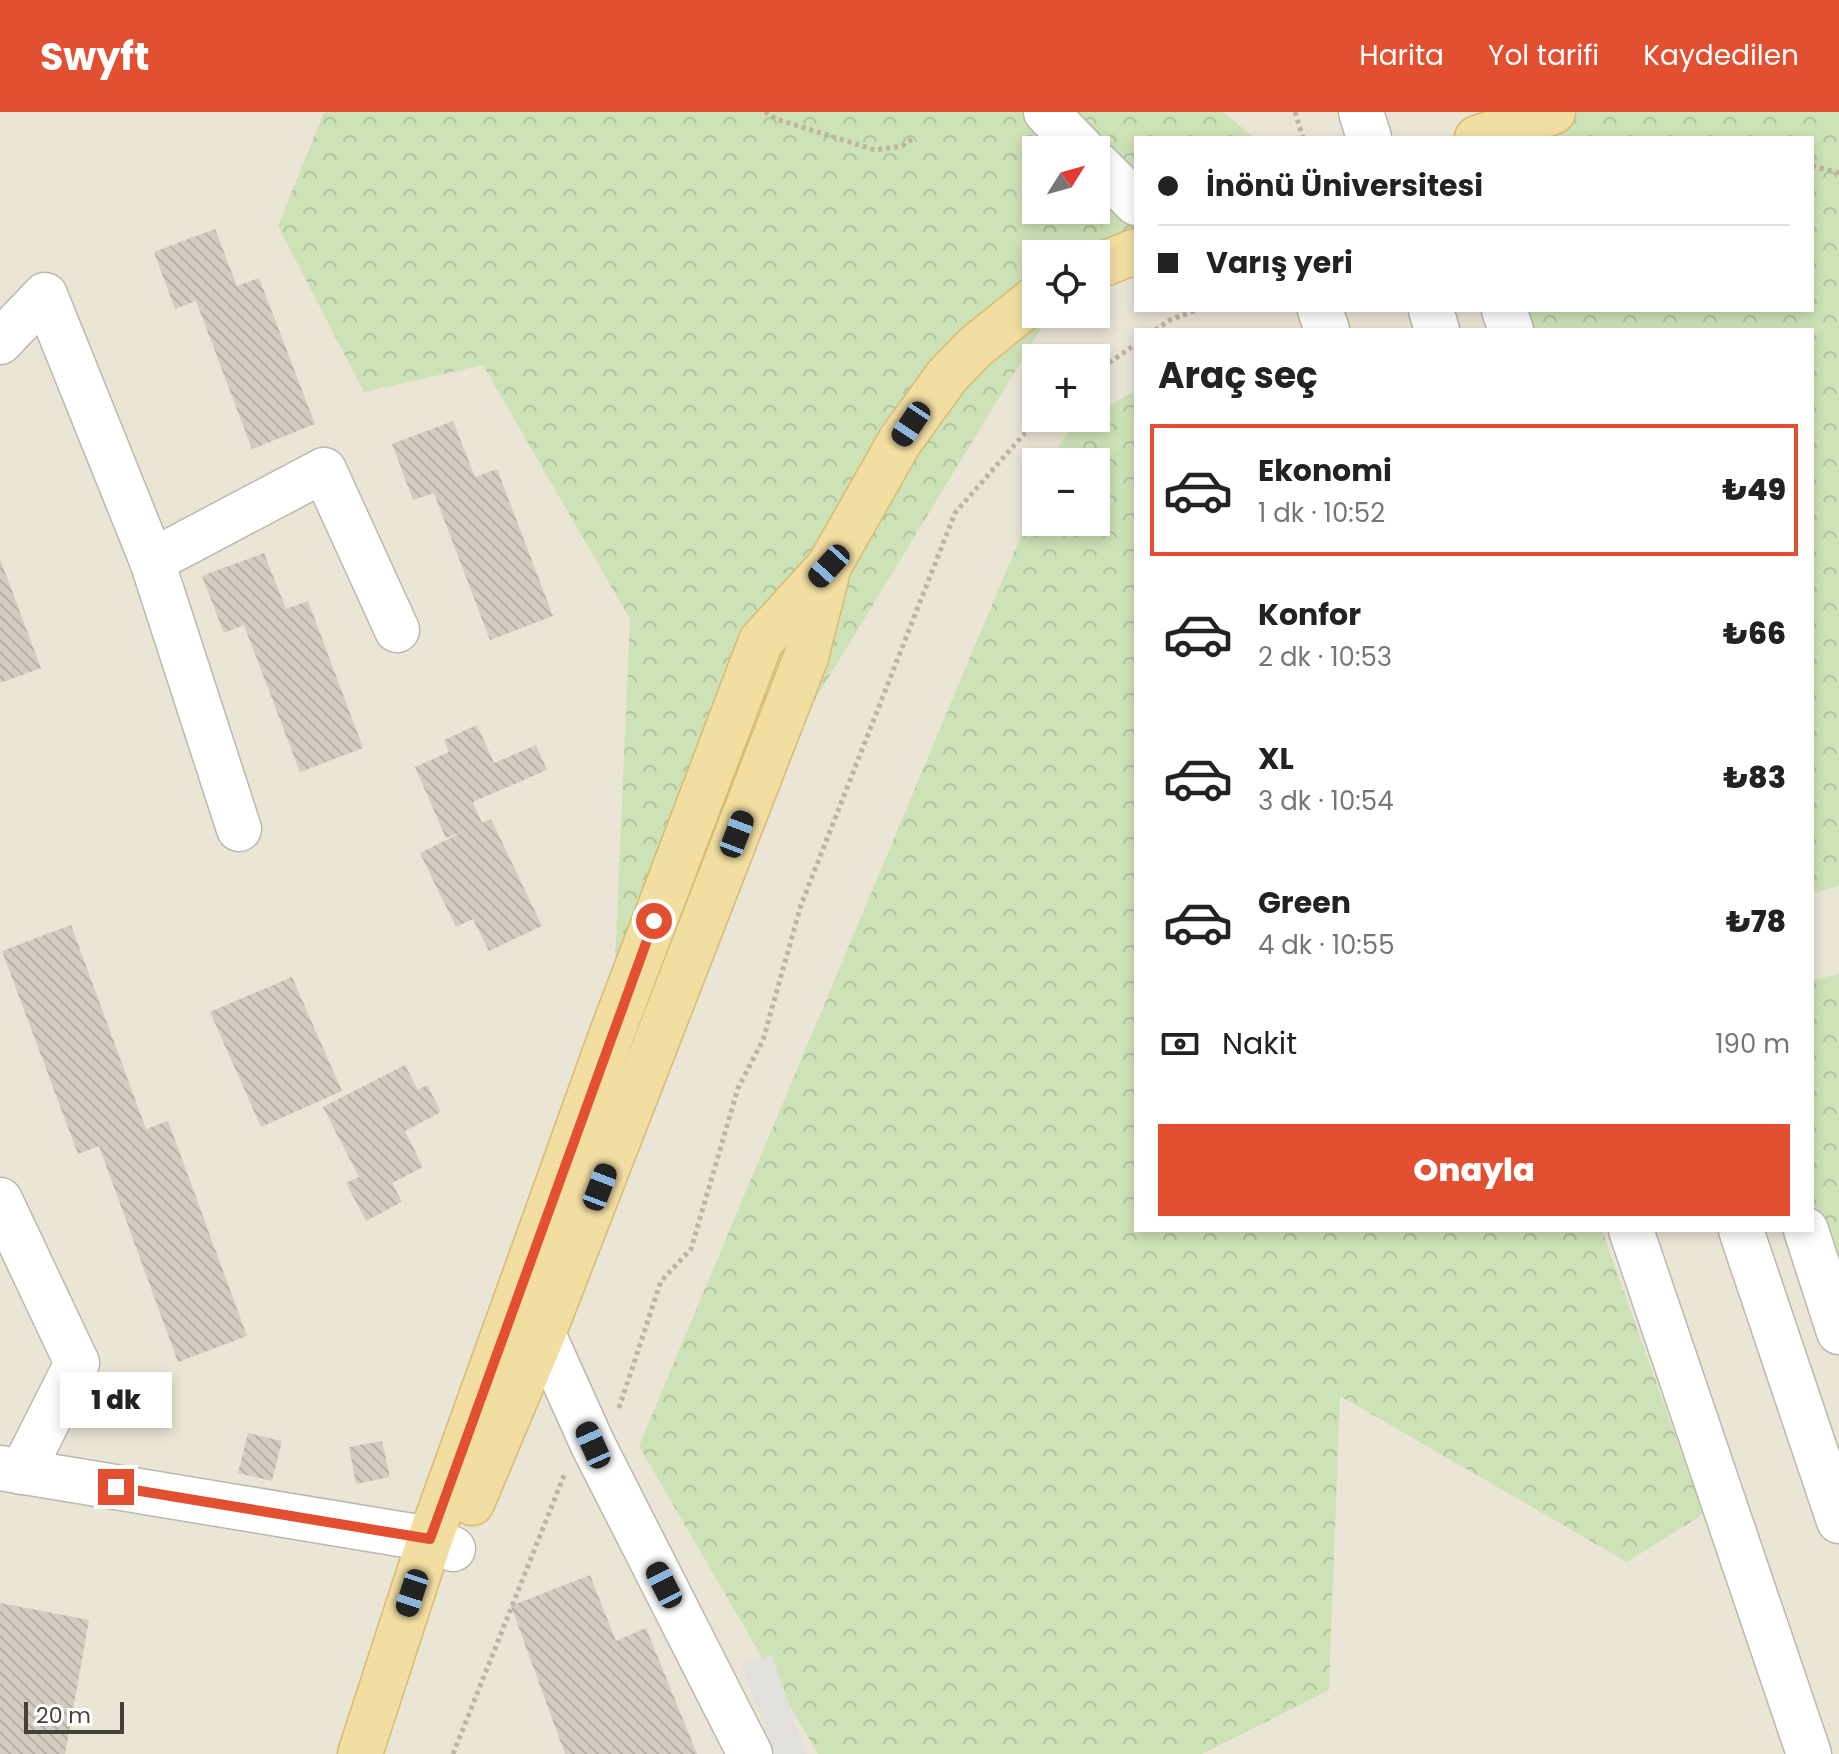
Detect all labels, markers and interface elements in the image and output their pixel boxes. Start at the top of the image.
text: Swyft [40,30,149,83]
text: Harita [1359,36,1444,75]
text: Yol tarifi [1488,36,1599,75]
text: Kaydedilen [1643,36,1799,75]
north arrow [1022,136,1110,224]
map controls [1022,136,1110,536]
text: İnönü Üniversitesi [1206,164,1483,207]
button: locate [1022,240,1110,328]
text: Varış yeri [1206,241,1353,284]
button: + [1022,344,1110,432]
text: Araç seç [1158,350,1318,401]
car [888,397,934,451]
button: − [1022,448,1110,536]
text: Ekonomi [1258,449,1392,492]
icon: car [1162,454,1234,526]
text: ₺49 [1722,468,1786,511]
text: 1 dk · 10:52 [1258,495,1385,531]
car [804,540,854,592]
text: Konfor [1258,593,1361,636]
icon: car [1162,598,1234,670]
text: ₺66 [1723,612,1786,655]
text: 2 dk · 10:53 [1258,639,1392,675]
text: XL [1258,737,1294,780]
icon: car [1162,742,1234,814]
text: ₺83 [1723,756,1786,799]
text: 3 dk · 10:54 [1258,783,1394,819]
car [717,807,757,861]
text: Green [1258,881,1351,924]
icon: car [1162,886,1234,958]
text: ₺78 [1726,900,1786,943]
route start [636,903,672,939]
text: 4 dk · 10:55 [1258,927,1395,963]
icon: cash [1158,1022,1202,1066]
text: Nakit [1222,1022,1297,1065]
text: 190 m [1715,1026,1790,1062]
button: Onayla [1158,1124,1790,1216]
car [580,1160,620,1214]
callout: 1 dk [60,1371,172,1427]
text: 1 dk [91,1382,141,1418]
car [572,1418,614,1472]
route end [98,1469,134,1505]
car [642,1558,686,1612]
car [393,1566,431,1620]
scale bar [24,1698,124,1734]
text: 20 m [36,1700,91,1731]

